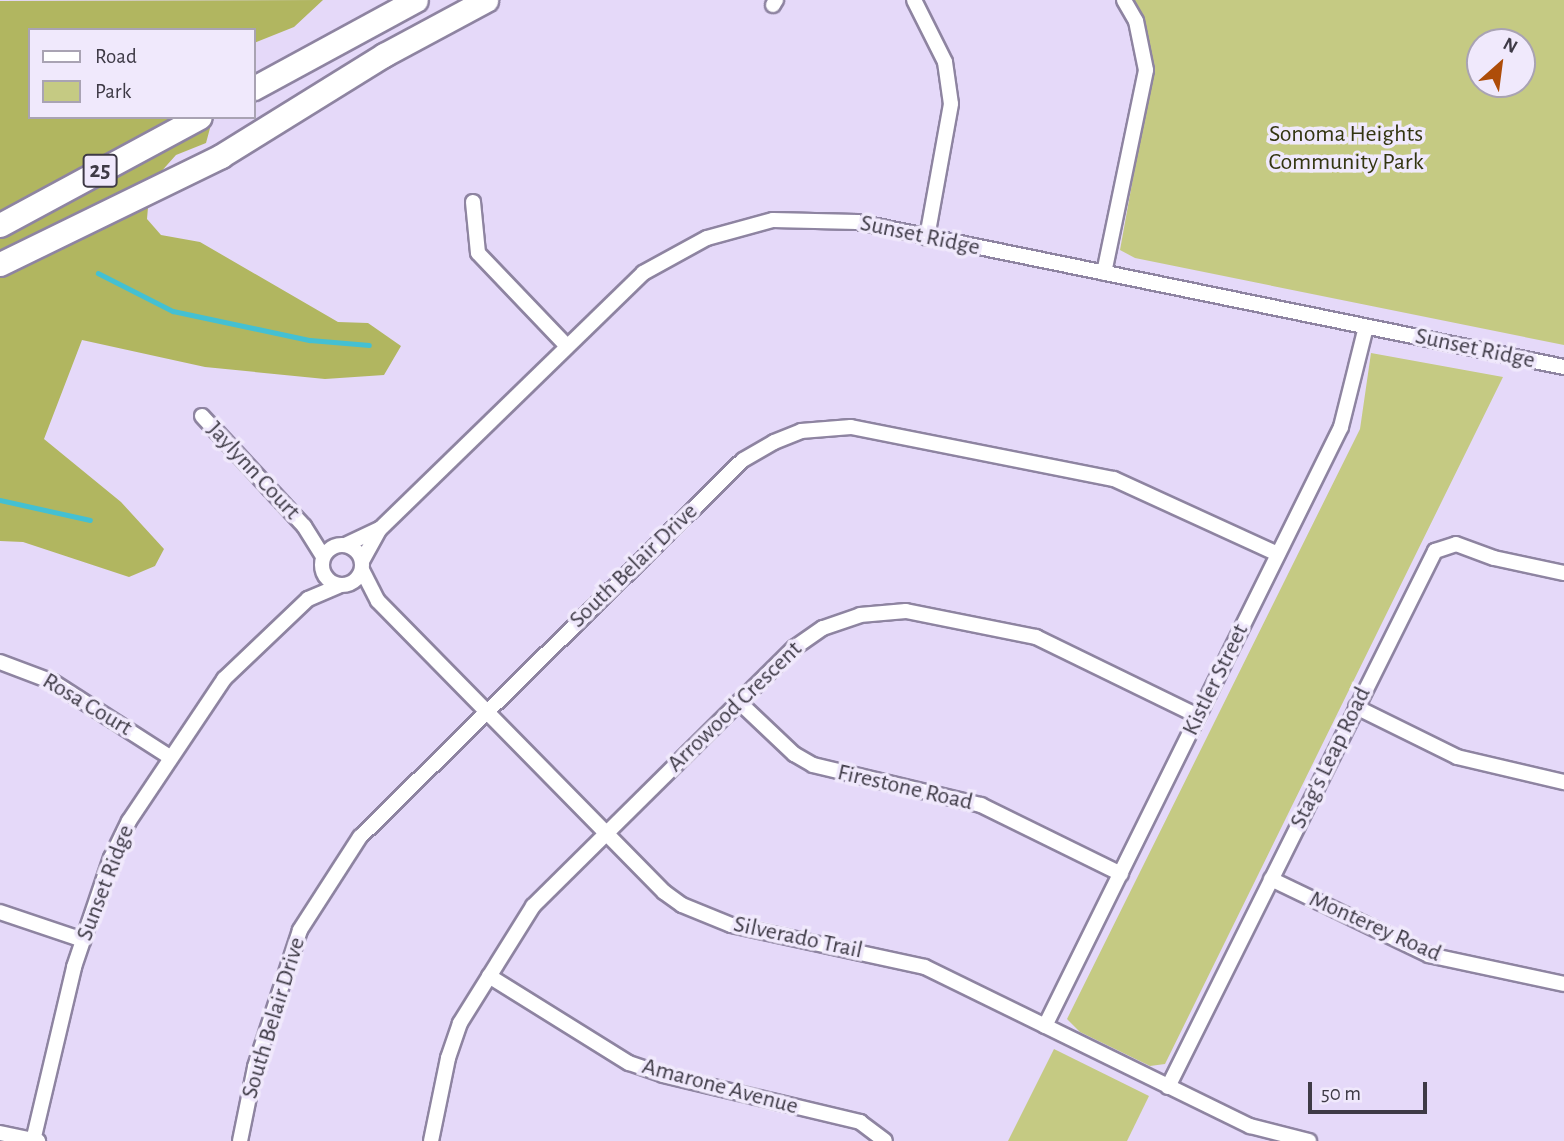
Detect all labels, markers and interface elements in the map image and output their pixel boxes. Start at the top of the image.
legend [28,28,256,119]
north arrow [1466,28,1536,98]
text: N [1500,34,1520,57]
text: Road [95,46,137,67]
text: Park [95,81,131,102]
park label: Sonoma Heights Community Park [1268,121,1424,177]
road number: 25 [82,152,118,190]
street label: Sunset Ridge [858,209,982,263]
street label: Sunset Ridge [1413,322,1537,376]
street label: Jaylynn Court [200,416,306,526]
street label: South Belair Drive [564,498,704,634]
street label: Kistler Street [1177,619,1255,741]
street label: Arrowood Crescent [662,635,808,779]
street label: Rosa Court [37,667,137,743]
street label: Stag's Leap Road [1284,683,1378,833]
street label: Firestone Road [835,758,975,818]
street label: Sunset Ridge [71,821,141,945]
street label: Monterey Road [1305,885,1445,969]
street label: Silverado Trail [731,910,865,966]
street label: South Belair Drive [236,934,312,1102]
street label: Amarone Avenue [639,1052,801,1122]
scale bar [1312,1068,1431,1112]
text: 50 m [1321,1083,1361,1104]

